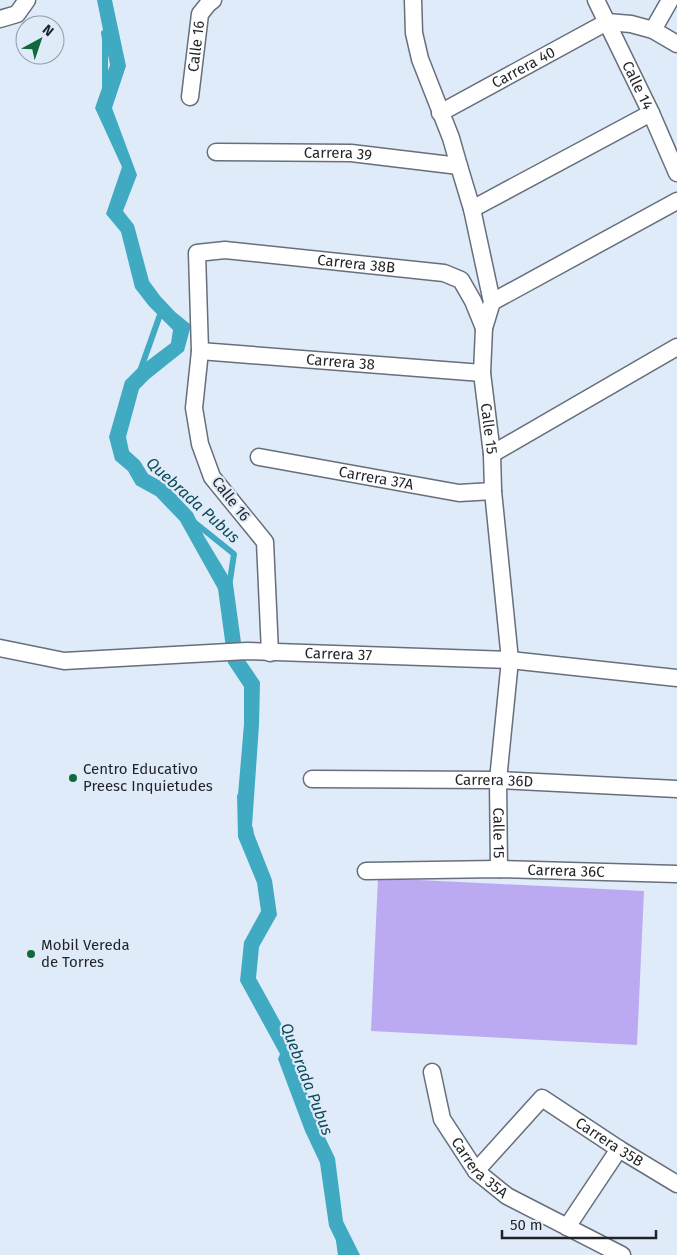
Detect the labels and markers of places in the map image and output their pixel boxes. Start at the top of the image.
place label: Centro Educativo Preesc Inquietudes [83,760,213,795]
marker: Centro Educativo Preesc Inquietudes [67,772,79,784]
place label: Mobil Vereda de Torres [41,936,130,971]
marker: Mobil Vereda de Torres [25,948,37,960]

